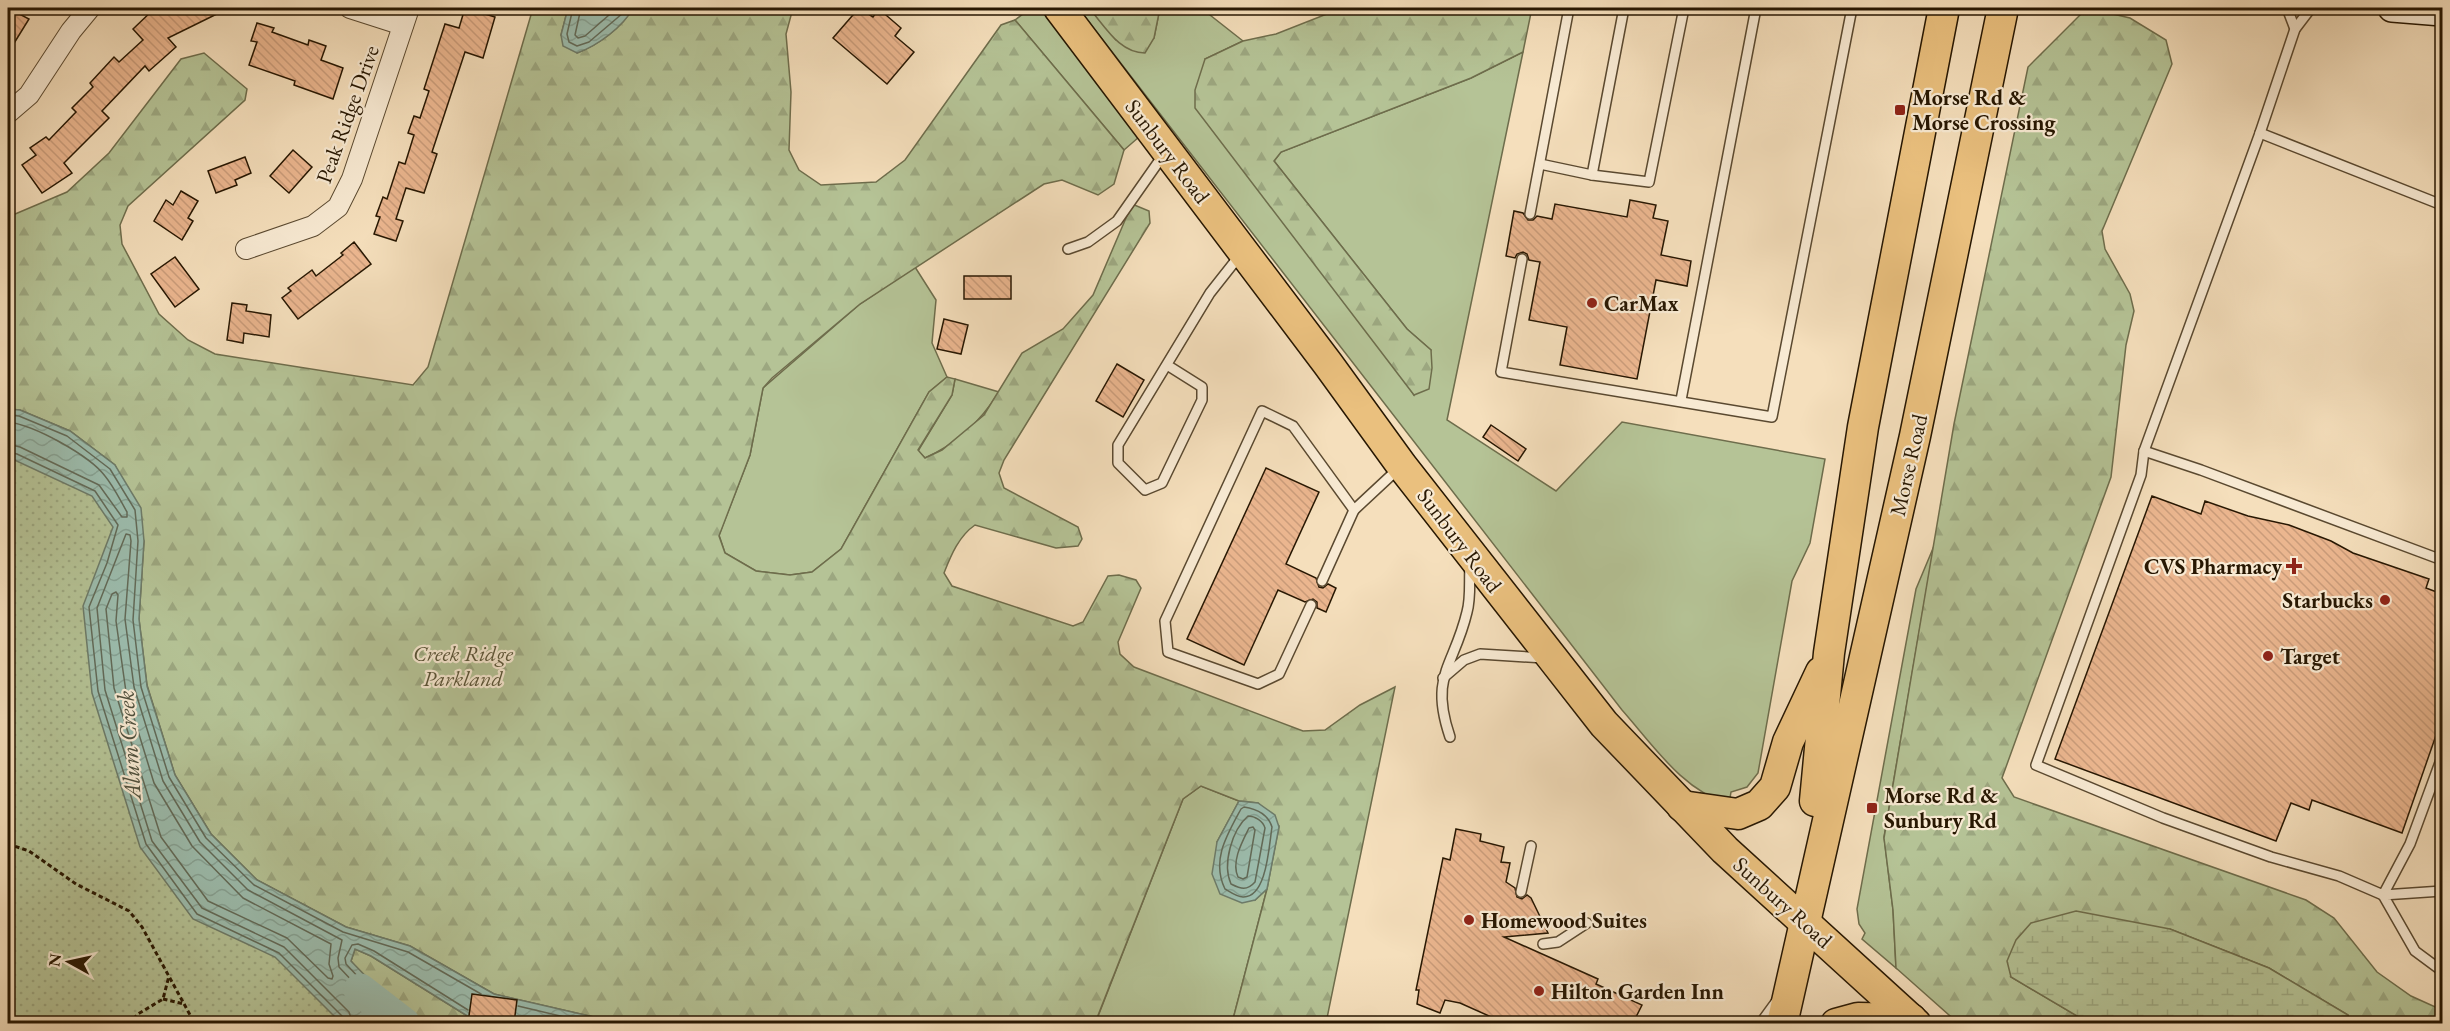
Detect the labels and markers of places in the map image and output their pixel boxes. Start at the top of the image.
place label: Morse Rd & Morse Crossing [1912,83,2056,137]
marker: Morse Rd & Morse Crossing [1893,103,1907,117]
place label: CarMax [1604,289,1679,318]
marker: CarMax [1585,296,1599,310]
place label: CVS Pharmacy [2144,552,2282,581]
marker: CVS Pharmacy [2287,559,2301,573]
place label: Starbucks [2282,586,2373,615]
marker: Starbucks [2378,593,2392,607]
place label: Target [2280,642,2341,671]
marker: Target [2261,649,2275,663]
place label: Morse Rd & Sunbury Rd [1884,781,1998,835]
marker: Morse Rd & Sunbury Rd [1865,801,1879,815]
place label: Homewood Suites [1481,906,1647,935]
marker: Homewood Suites [1462,913,1476,927]
place label: Hilton Garden Inn [1551,977,1724,1006]
marker: Hilton Garden Inn [1532,984,1546,998]

